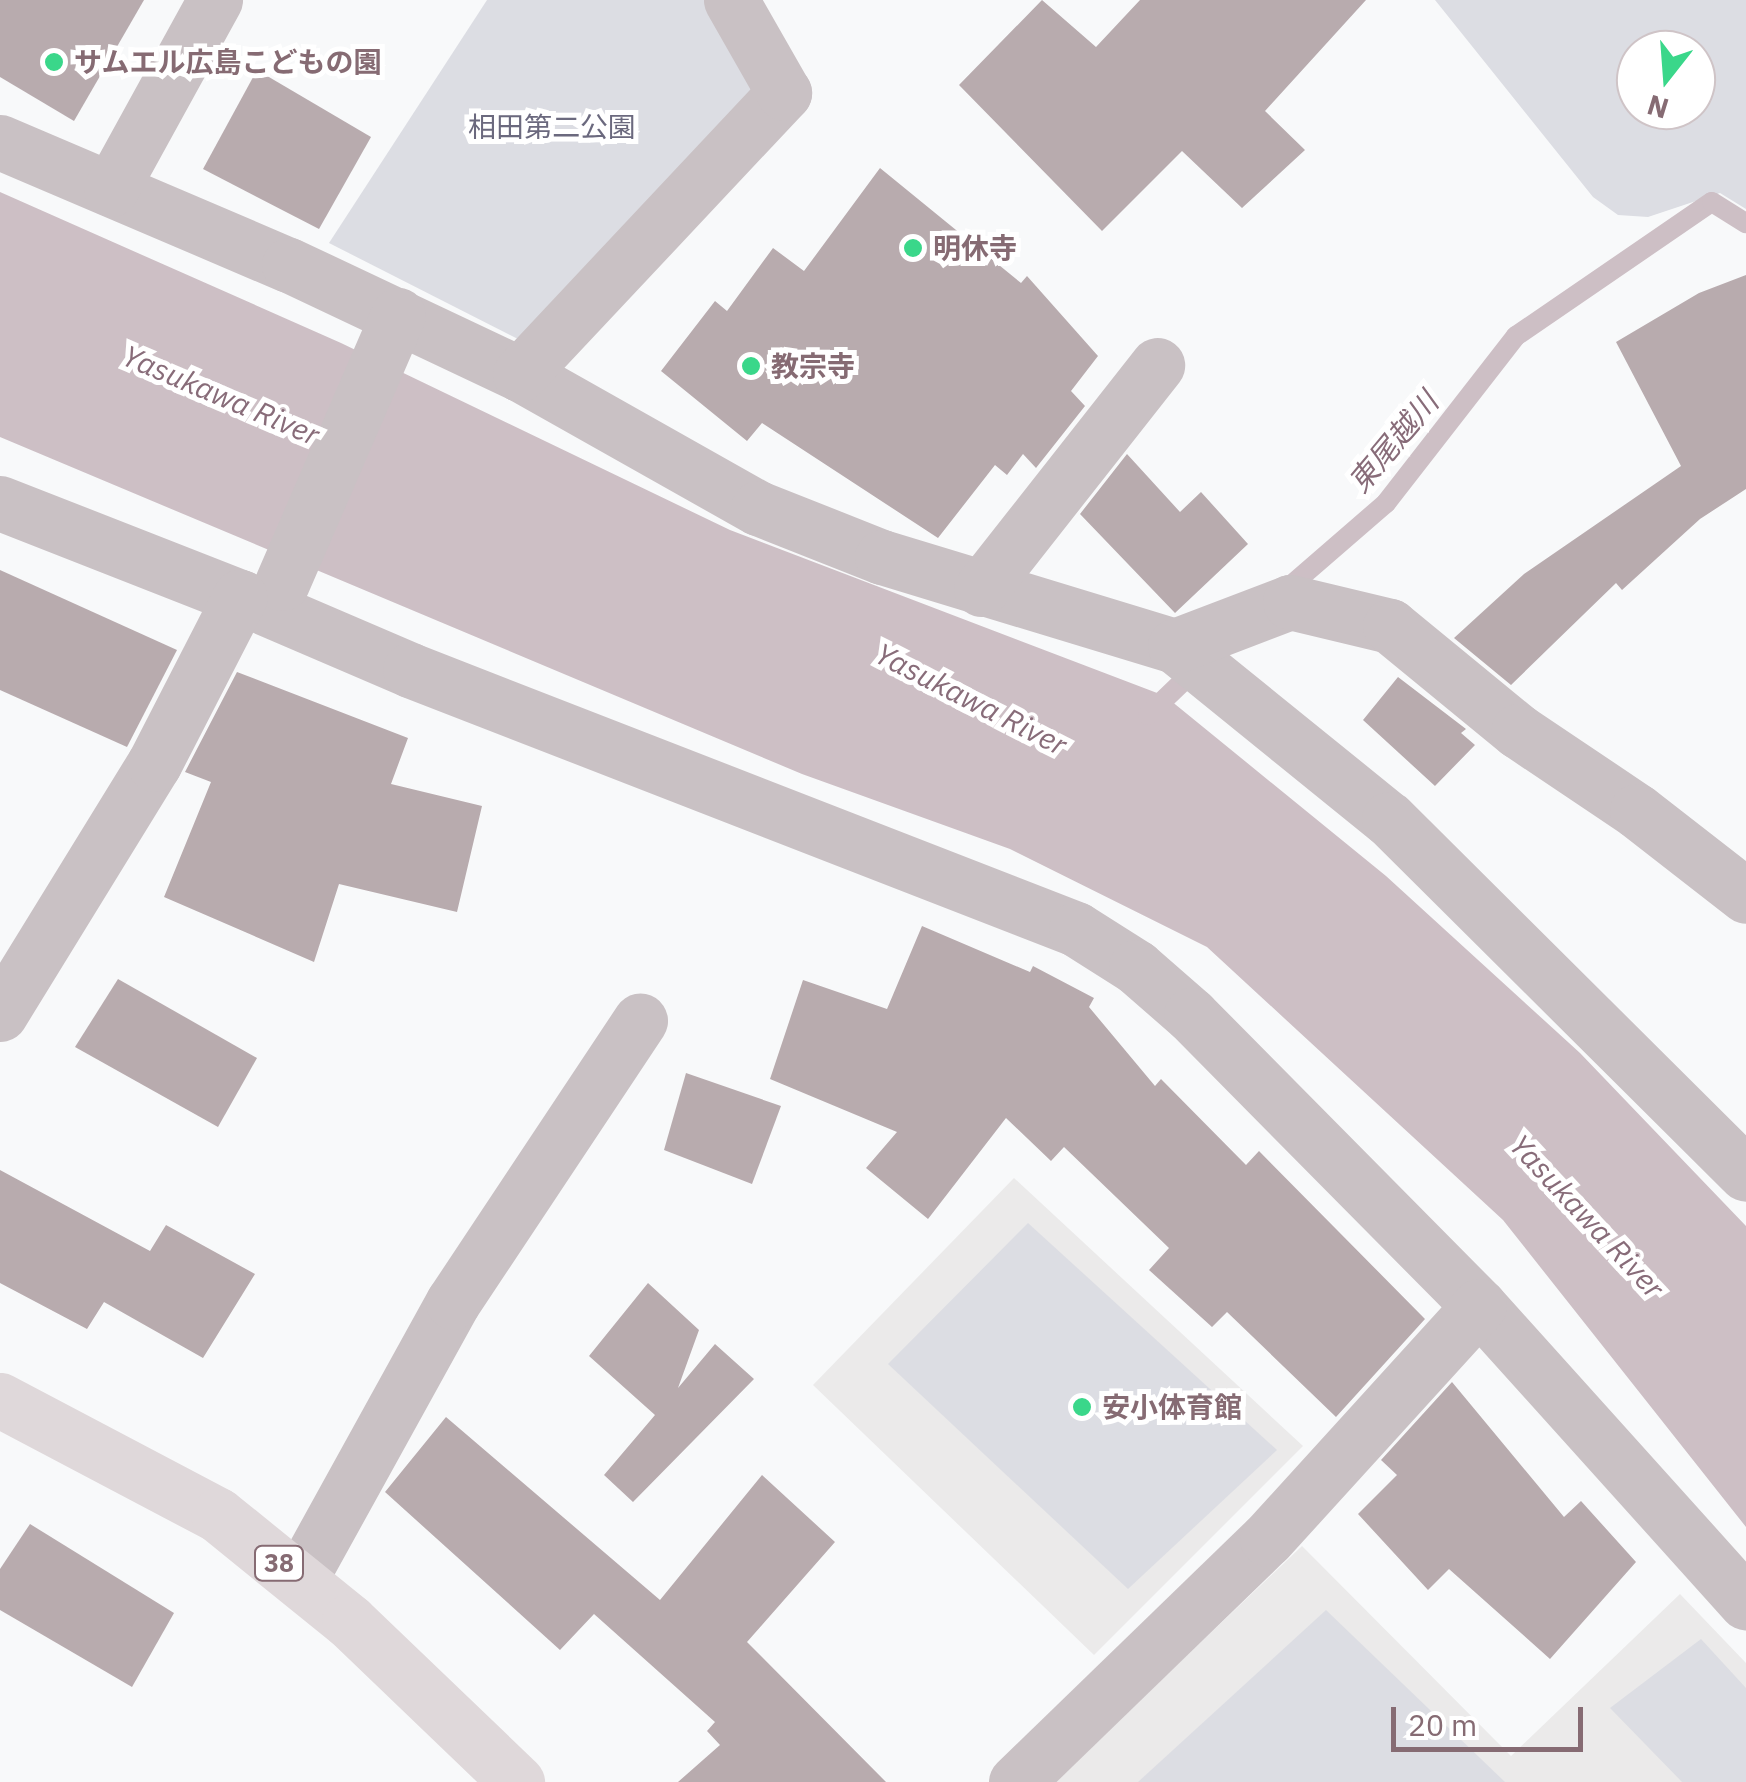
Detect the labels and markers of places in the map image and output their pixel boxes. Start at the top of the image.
place label: サムエル広島こどもの園 [74,45,382,79]
marker: サムエル広島こどもの園 [43,51,65,73]
place label: 明休寺 [933,231,1017,265]
marker: 明休寺 [902,237,924,259]
place label: 教宗寺 [771,349,855,383]
marker: 教宗寺 [740,355,762,377]
place label: 安小体育館 [1102,1390,1242,1424]
marker: 安小体育館 [1071,1396,1093,1418]

